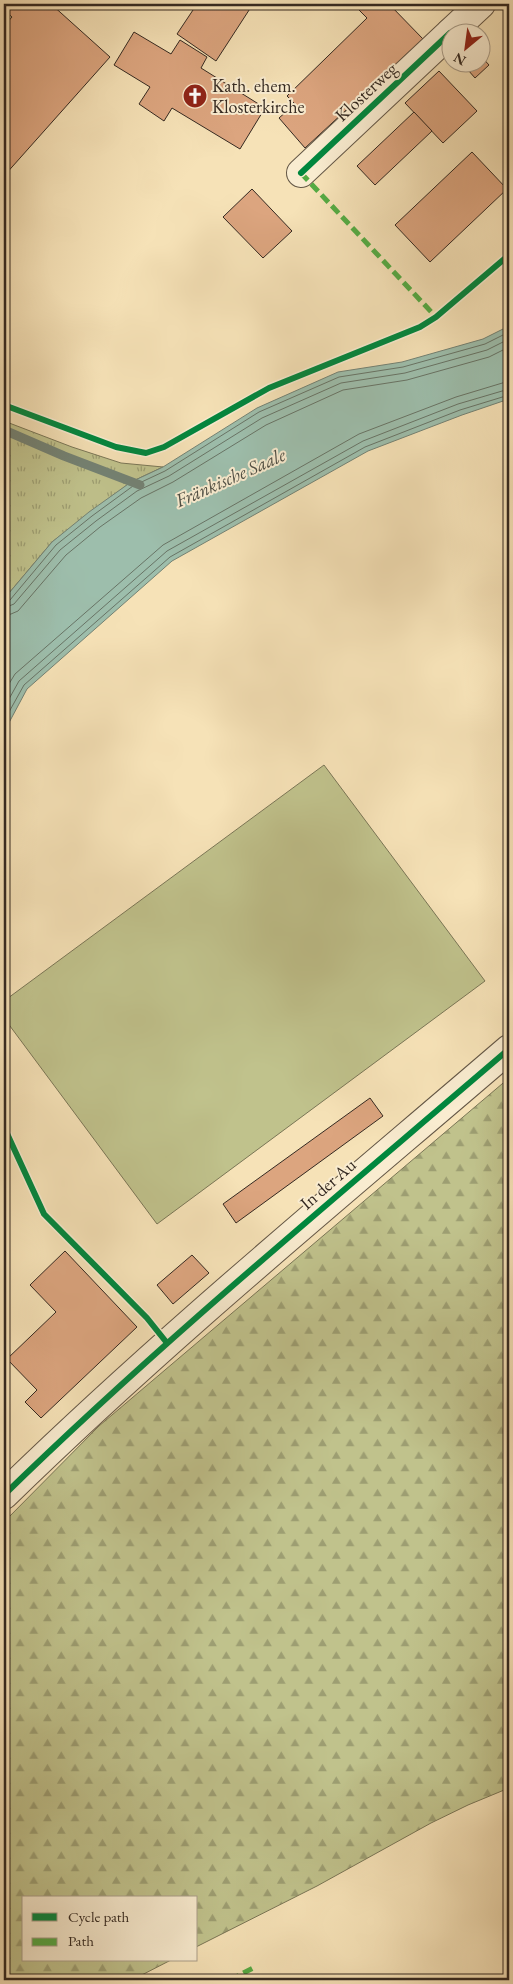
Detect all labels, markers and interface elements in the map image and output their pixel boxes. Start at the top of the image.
north arrow [440,22,490,72]
text: N [450,48,469,70]
street label: Klosterweg [330,57,402,126]
place label: Kath. ehem. Klosterkirche [212,74,304,118]
church icon: Kath. ehem. Klosterkirche [182,83,208,109]
water label: Fränkische Saale [170,442,290,513]
street label: In der Au [295,1153,361,1214]
legend [22,1896,198,1962]
text: Cycle path [68,1907,130,1926]
text: Path [68,1931,94,1950]

